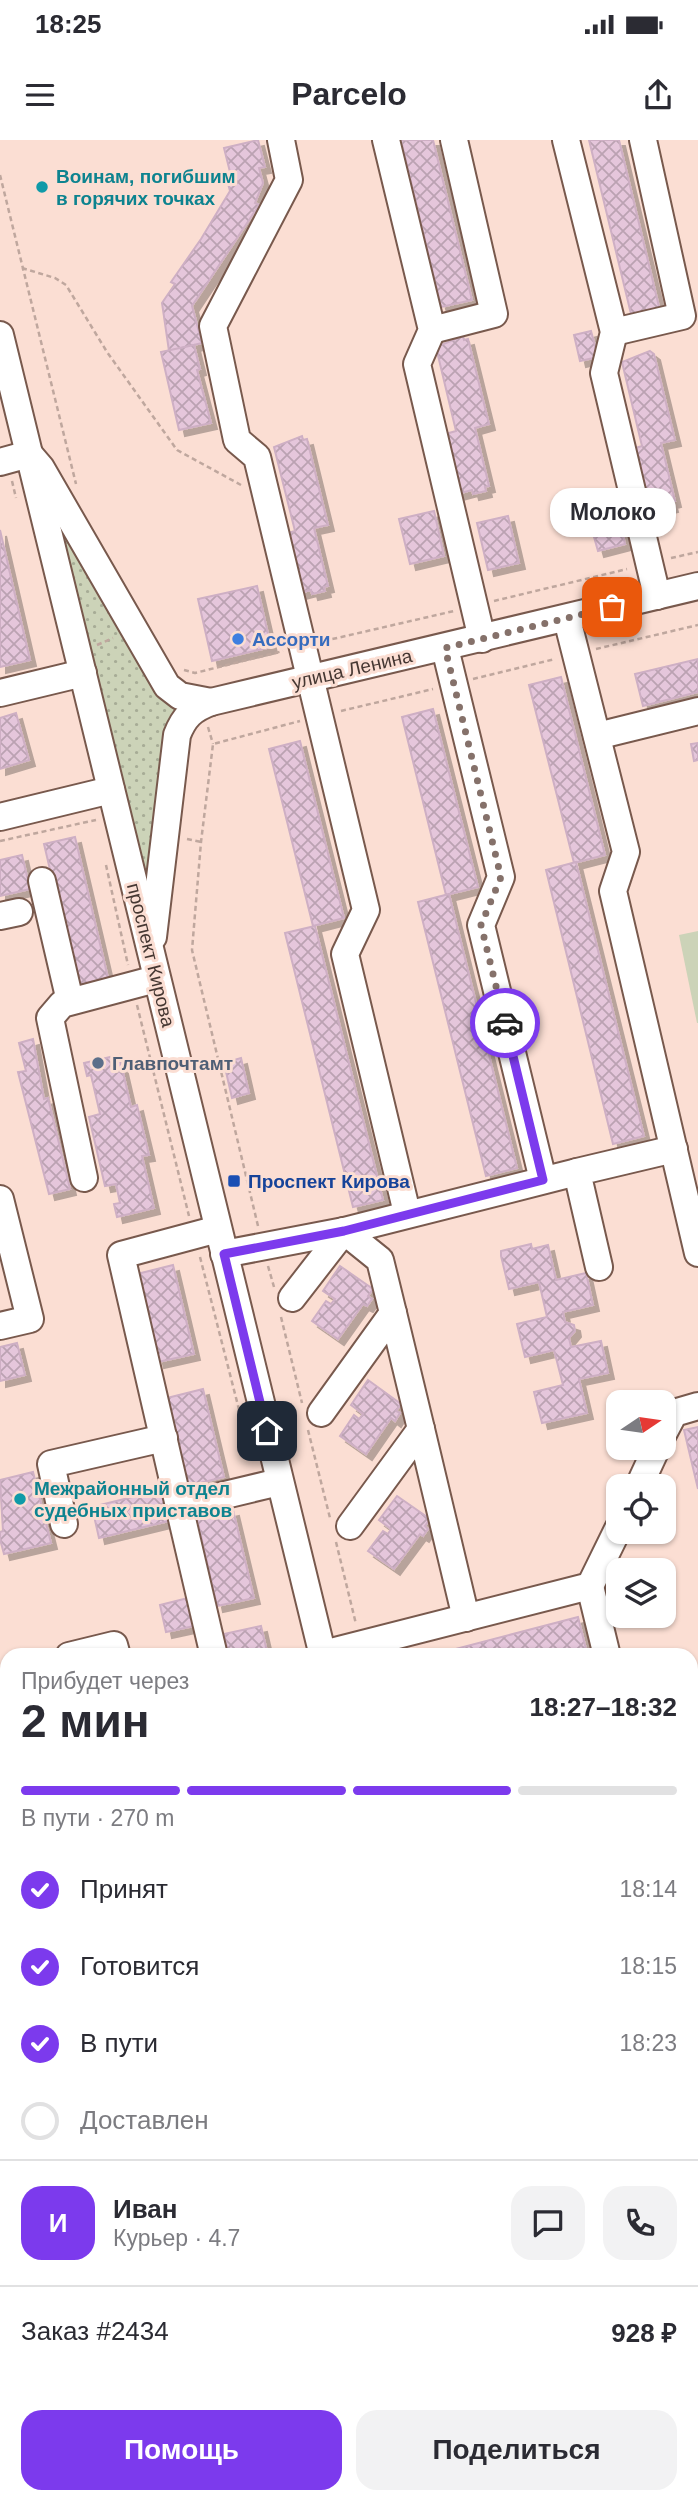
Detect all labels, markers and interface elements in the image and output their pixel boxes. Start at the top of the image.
text: 18:25 [35,9,102,39]
icon: menu [21,76,59,114]
text: Parcelo [291,76,407,112]
icon: share [639,76,677,114]
place label: Воинам, погибшим в горячих точках [56,166,236,209]
marker: Воинам, погибшим в горячих точках [34,179,50,195]
callout: Молоко [549,488,675,537]
text: Молоко [570,499,656,525]
pin [582,577,642,637]
icon: bag [593,588,631,626]
place label: Ассорти [252,629,331,650]
marker: Ассорти [230,631,246,647]
street label: улица Ленина [290,645,415,693]
street label: проспект Кирова [123,881,179,1030]
courier [470,988,540,1058]
icon: car [486,1004,524,1042]
place label: Главпочтамт [112,1053,233,1074]
marker: Главпочтамт [90,1055,106,1071]
place label: Проспект Кирова [248,1171,410,1192]
marker: Проспект Кирова [226,1173,242,1189]
north arrow [606,1390,676,1460]
map controls [606,1390,676,1628]
pin [237,1401,297,1461]
icon: home [248,1412,286,1450]
button: locate [606,1474,676,1544]
place label: Межрайонный отдел судебных приставов [34,1478,232,1521]
marker: Межрайонный отдел судебных приставов [12,1491,28,1507]
button: layers [606,1558,676,1628]
text: Прибудет через [21,1668,189,1694]
text: 18:27–18:32 [530,1692,677,1722]
text: 2 мин [21,1695,149,1747]
text: В пути · 270 m [21,1805,174,1831]
icon: check [21,1871,59,1909]
text: Принят [80,1874,168,1904]
text: 18:14 [619,1876,677,1902]
icon: check [21,1948,59,1986]
text: Готовится [80,1951,199,1981]
text: 18:15 [619,1953,677,1979]
icon: check [21,2025,59,2063]
text: В пути [80,2028,158,2058]
text: 18:23 [619,2030,677,2056]
text: Доставлен [80,2105,209,2135]
button: chat [511,2186,585,2260]
button: phone [603,2186,677,2260]
text: Иван [113,2194,178,2224]
text: И [49,2208,67,2238]
text: Курьер · 4.7 [113,2225,240,2251]
text: Заказ #2434 [21,2316,169,2346]
text: 928 ₽ [611,2318,677,2348]
button: Помощь [21,2410,342,2490]
button: Поделиться [356,2410,677,2490]

